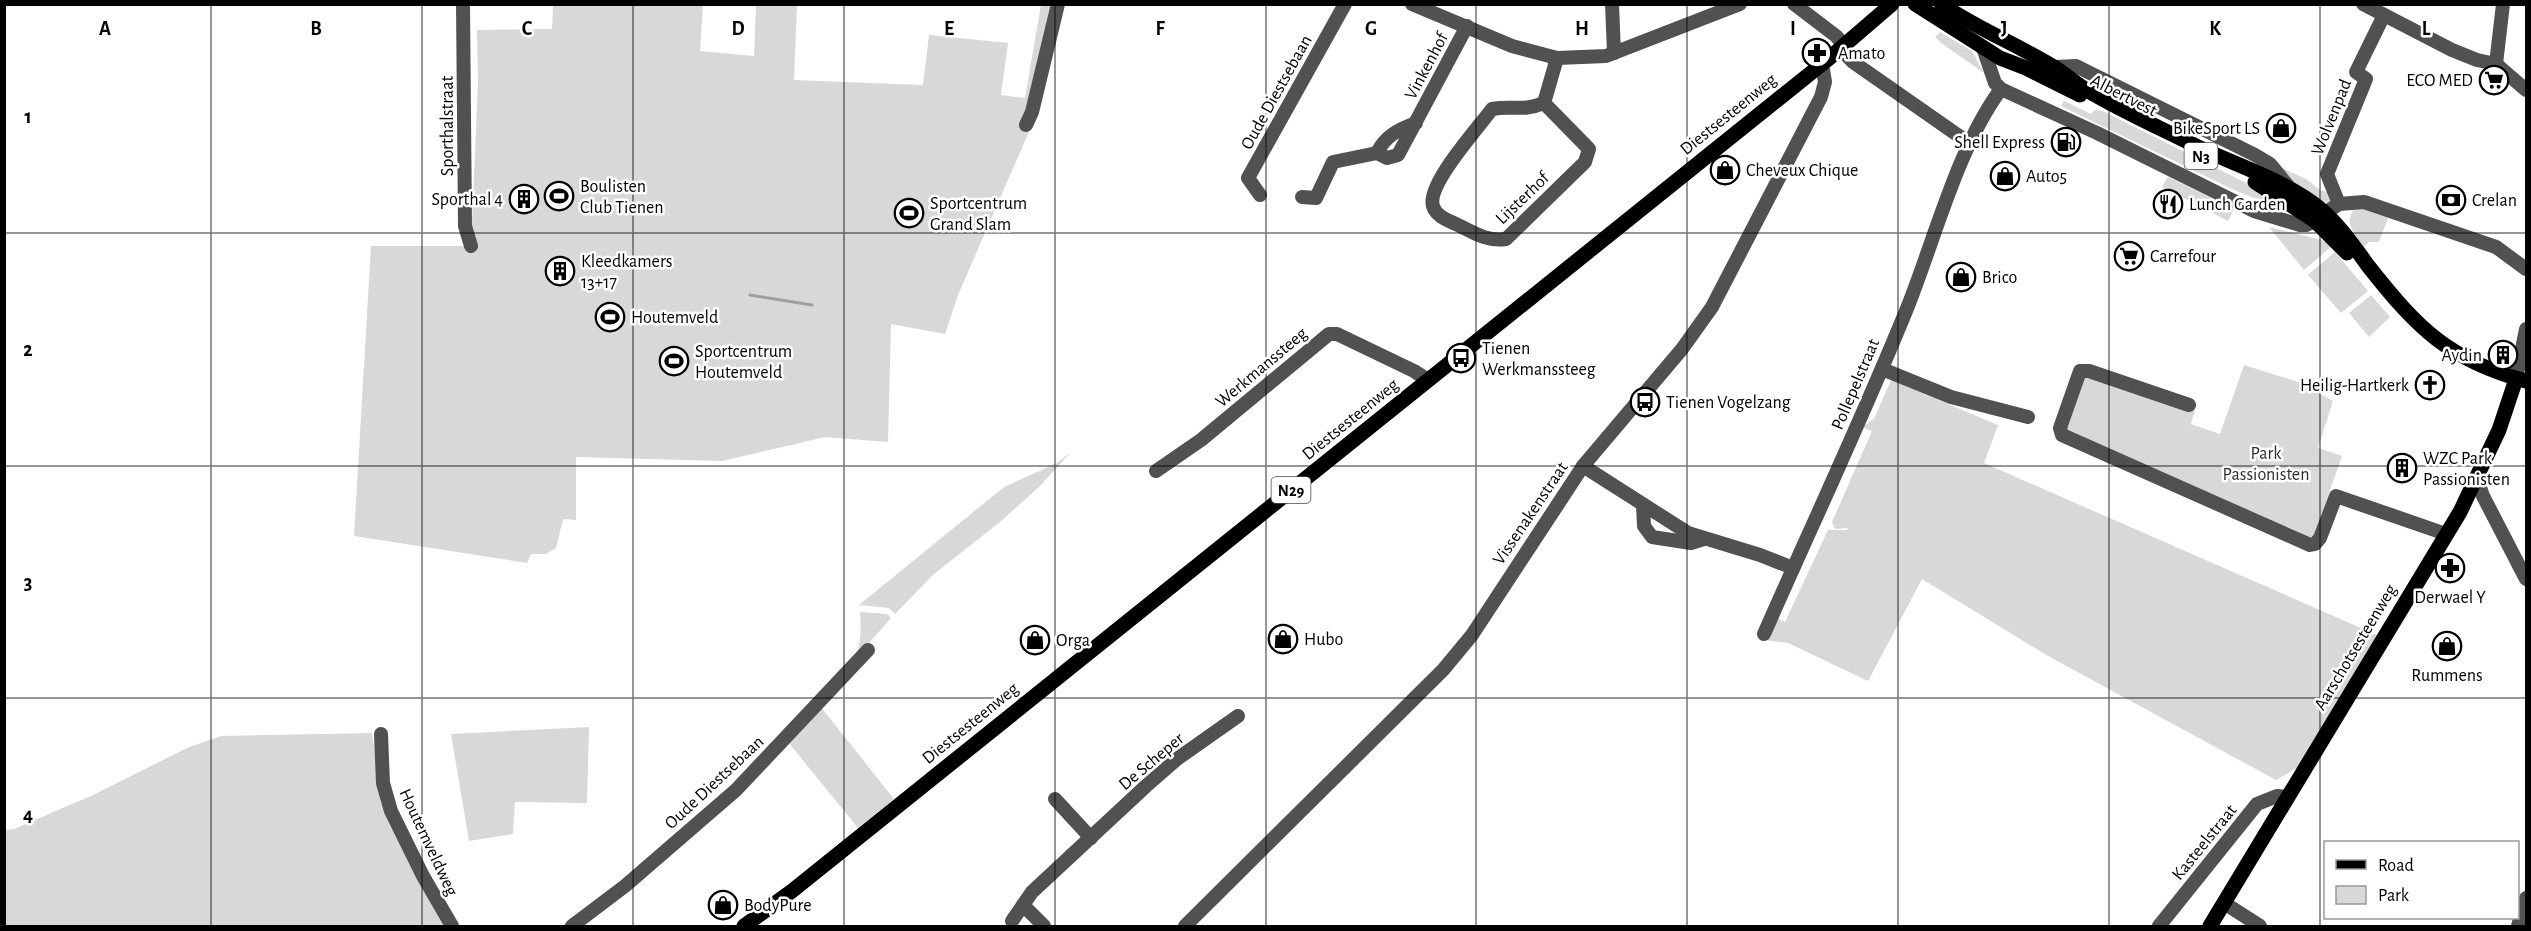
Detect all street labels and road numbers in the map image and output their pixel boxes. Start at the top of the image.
street label: Vinkenhof [1402,29,1453,103]
street label: Oude Diestsebaan [1238,32,1316,153]
street label: Diestsesteenweg [1677,70,1780,159]
street label: Albertvest [2087,72,2160,120]
street label: Sporthalstraat [439,76,457,176]
street label: Wolvenpad [2309,77,2355,158]
road number: N3 [2184,143,2218,169]
street label: Lijsterhof [1493,168,1554,228]
street label: Werkmanssteeg [1212,324,1311,411]
street label: Pollepelstraat [1829,336,1883,433]
street label: Diestsesteenweg [1299,375,1402,464]
street label: Vissenakenstraat [1490,459,1572,568]
road number: N29 [1272,477,1310,503]
street label: Aarschotsesteenweg [2311,581,2401,714]
street label: Diestsesteenweg [919,679,1022,768]
street label: De Scheper [1116,729,1188,794]
street label: Oude Diestsebaan [662,733,768,833]
street label: Houtemveldweg [395,786,461,899]
street label: Kasteelstraat [2169,801,2241,884]

